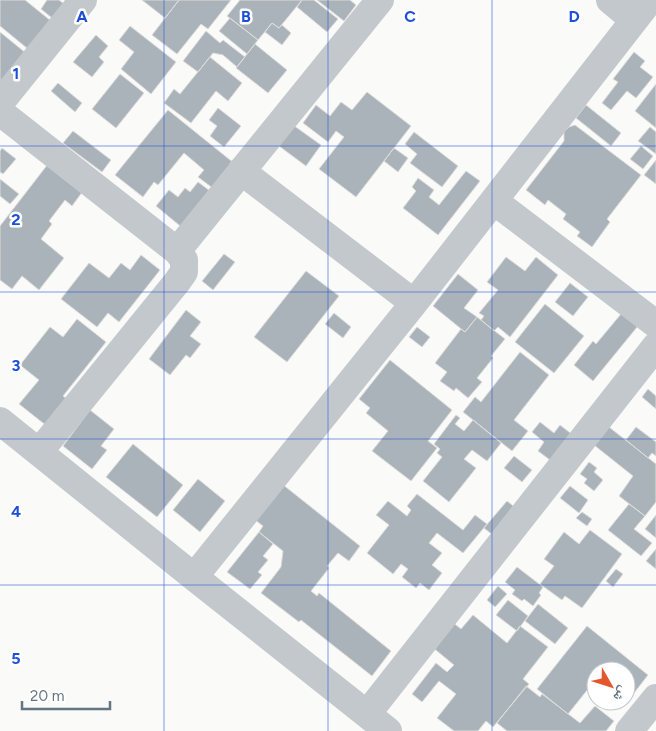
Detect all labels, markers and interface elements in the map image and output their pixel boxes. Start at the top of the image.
text: A [76,7,88,26]
text: B [241,7,251,26]
text: C [404,7,416,26]
text: D [568,7,580,26]
text: 1 [13,64,19,83]
text: 2 [11,210,21,229]
text: 3 [12,356,21,375]
text: 4 [11,502,21,521]
text: 5 [11,649,21,668]
north arrow [586,661,636,711]
scale bar [22,678,110,710]
text: ش [609,683,632,705]
text: 20 m [30,687,64,705]

